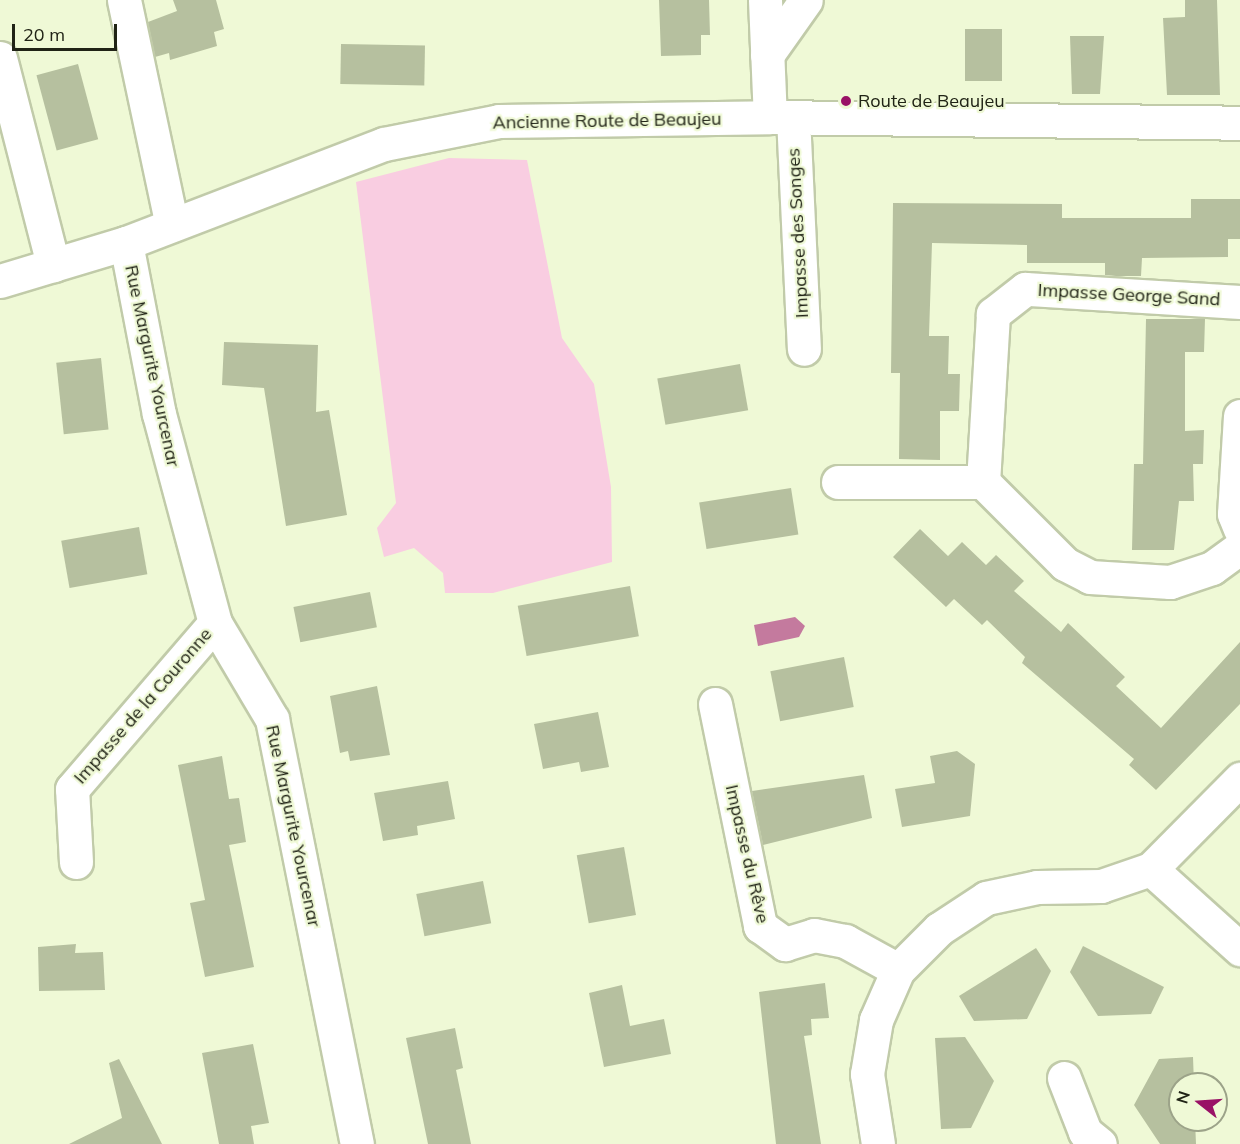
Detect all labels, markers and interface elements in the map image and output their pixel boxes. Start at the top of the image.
scale bar [15,12,120,50]
text: 20 m [23,23,65,46]
place label: Route de Beaujeu [858,90,1005,112]
marker: Route de Beaujeu [839,94,853,108]
street label: Ancienne Route de Beaujeu [492,108,722,134]
street label: Impasse des Songes [783,147,813,319]
street label: Rue Margurite Yourcenar [120,263,184,469]
street label: Impasse George Sand [1037,279,1221,311]
street label: Impasse de la Couronne [69,624,217,788]
street label: Rue Margurite Yourcenar [261,723,325,929]
street label: Impasse du Rêve [721,783,773,925]
north arrow [1168,1072,1228,1132]
text: N [1171,1089,1194,1106]

